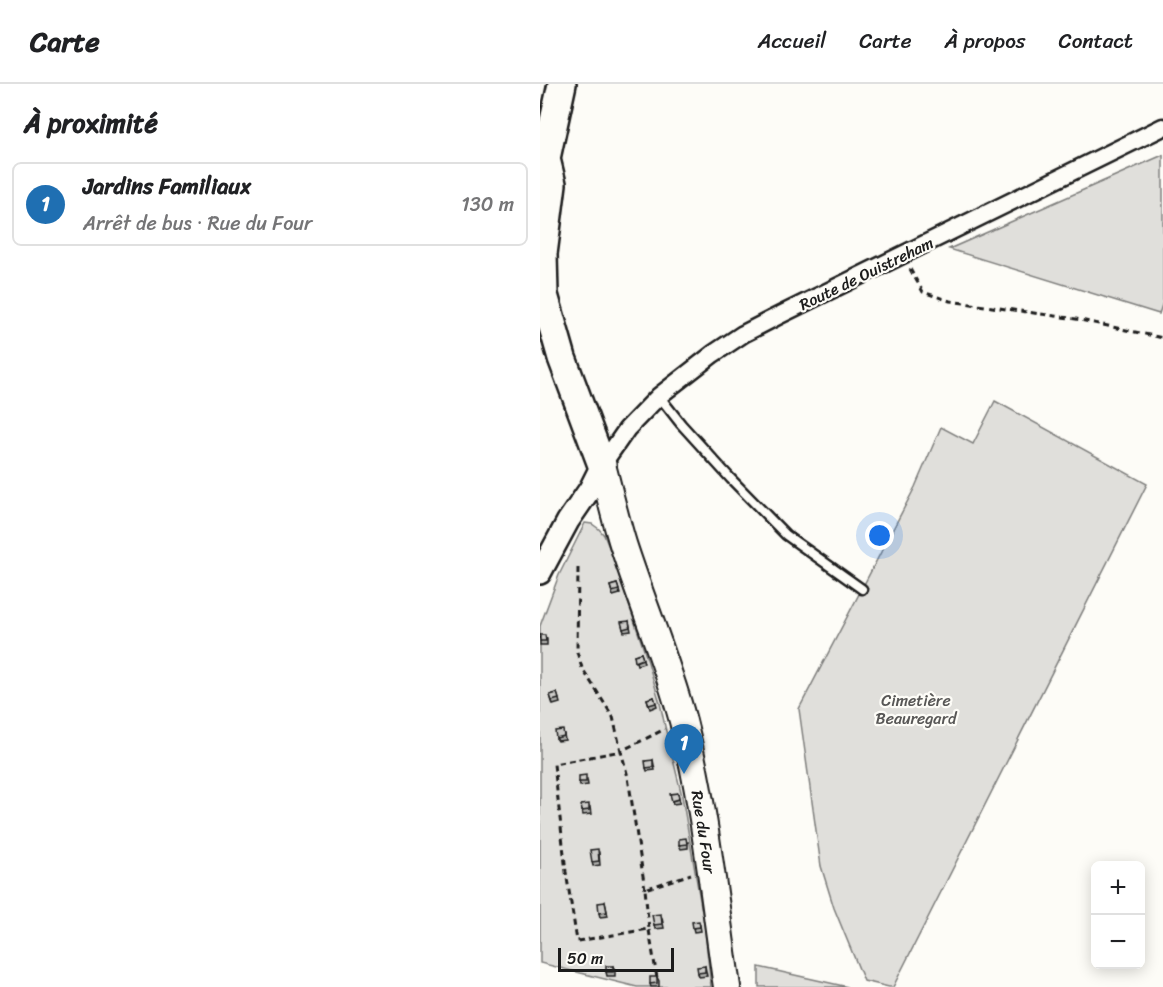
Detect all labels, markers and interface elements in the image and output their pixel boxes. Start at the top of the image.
text: Carte [30,17,100,66]
text: Accueil [758,22,826,60]
text: Carte [859,22,912,60]
text: À propos [945,22,1026,60]
text: Contact [1059,22,1133,60]
text: À proximité [24,100,158,146]
text: Jardins Familiaux [83,167,251,206]
text: 1 [41,187,50,222]
text: 130 m [461,187,514,222]
text: Arrêt de bus · Rue du Four [83,206,312,241]
street label: Route de Ouistreham [794,228,938,319]
your location [865,521,894,550]
park label: Cimetière Beauregard [876,686,958,733]
pin: 1 [664,724,704,774]
street label: Rue du Four [683,788,725,877]
map controls [1091,861,1145,969]
button: + [1091,861,1145,915]
button: − [1091,915,1145,969]
text: 50 m [567,944,603,973]
scale bar [558,945,674,972]

